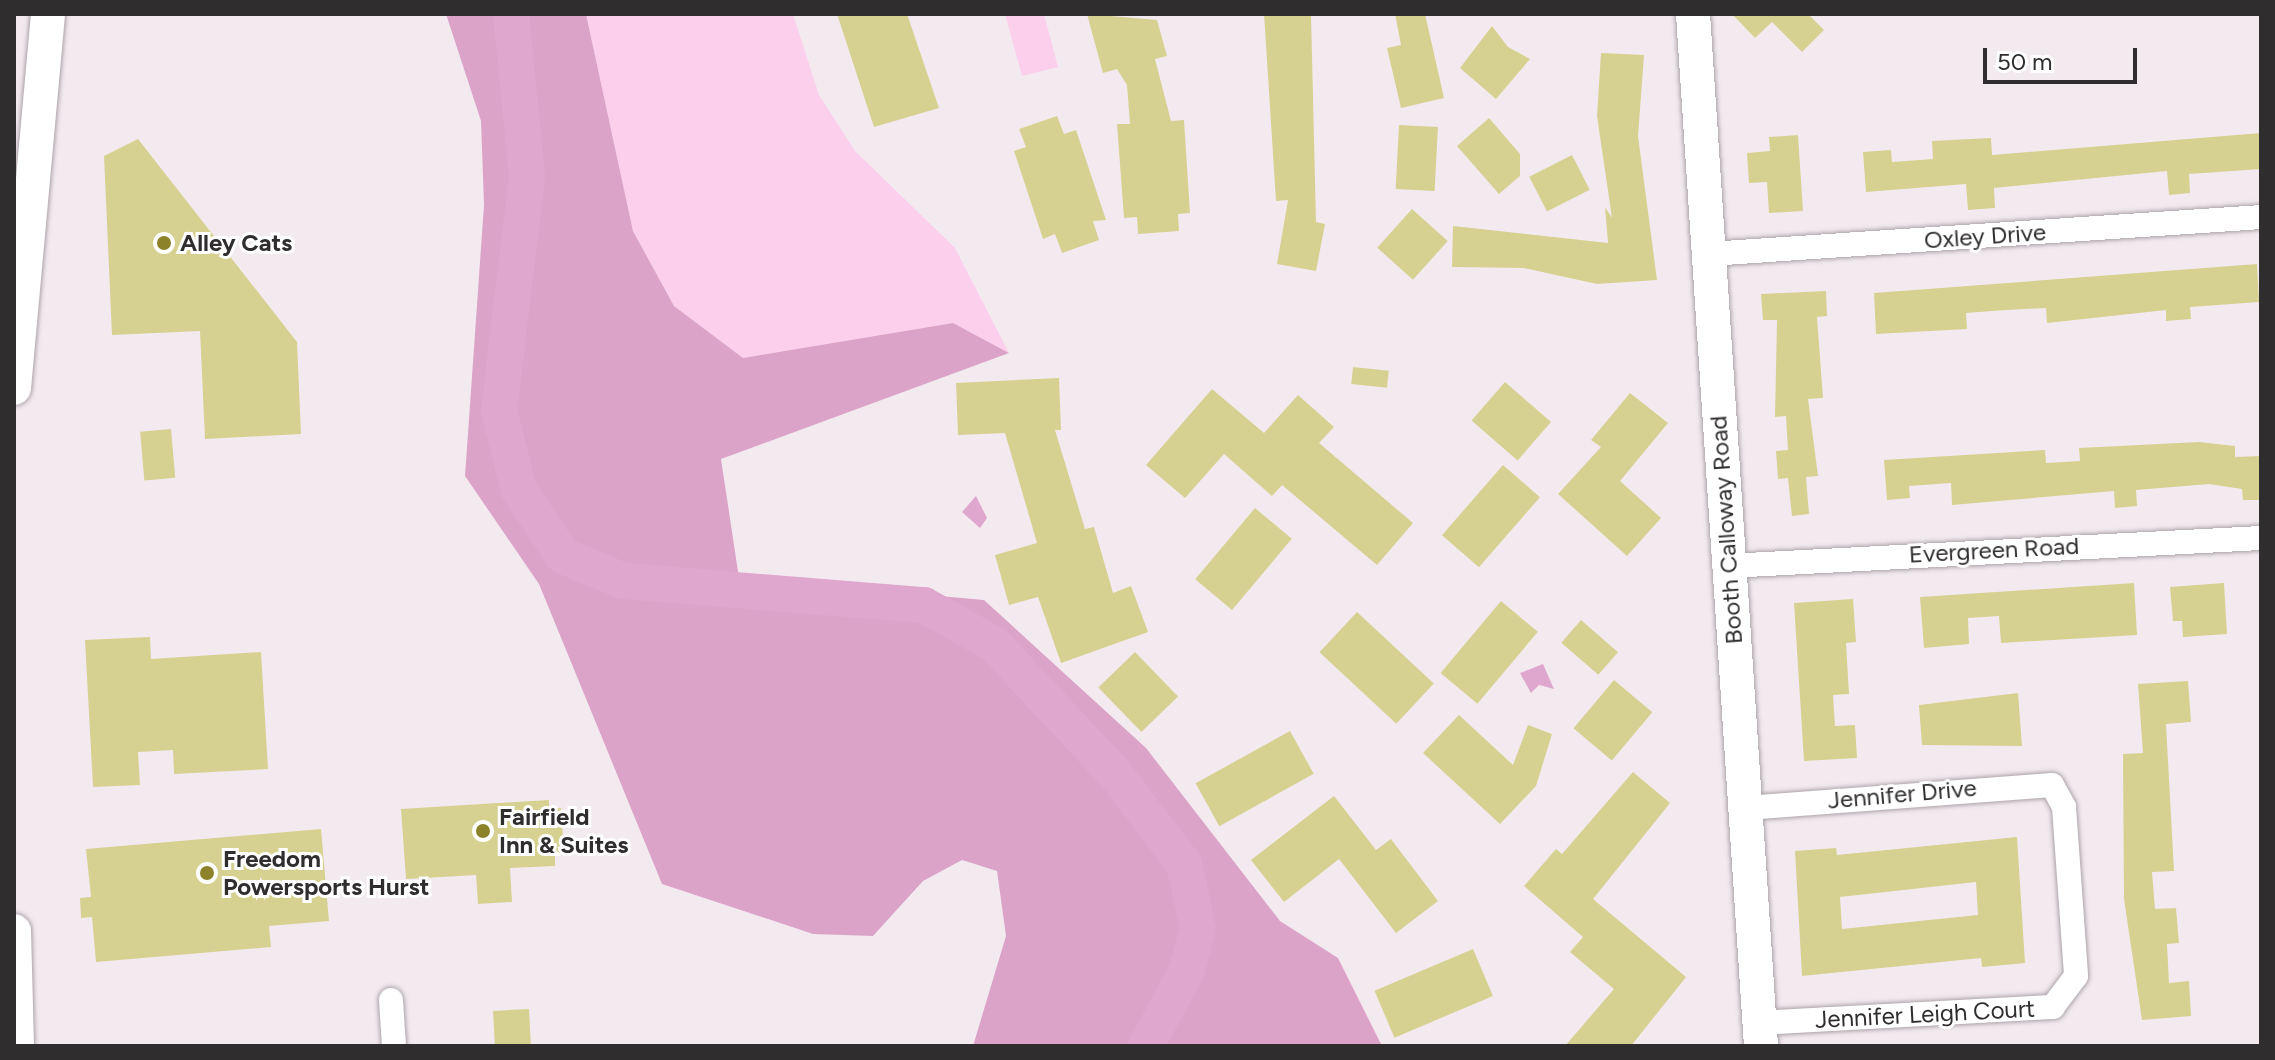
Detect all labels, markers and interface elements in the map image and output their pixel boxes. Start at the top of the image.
scale bar [1987,32,2141,82]
text: 50 m [1997,47,2053,76]
street label: Oxley Drive [1923,217,2047,255]
place label: Alley Cats [180,229,292,257]
marker: Alley Cats [155,234,173,252]
street label: Booth Calloway Road [1704,415,1748,645]
street label: Evergreen Road [1908,531,2080,569]
street label: Jennifer Drive [1826,773,1978,815]
place label: Fairfield Inn & Suites [499,803,629,859]
marker: Fairfield Inn & Suites [474,822,492,840]
place label: Freedom Powersports Hurst [223,845,429,901]
marker: Freedom Powersports Hurst [198,864,216,882]
street label: Jennifer Leigh Court [1814,994,2036,1034]

